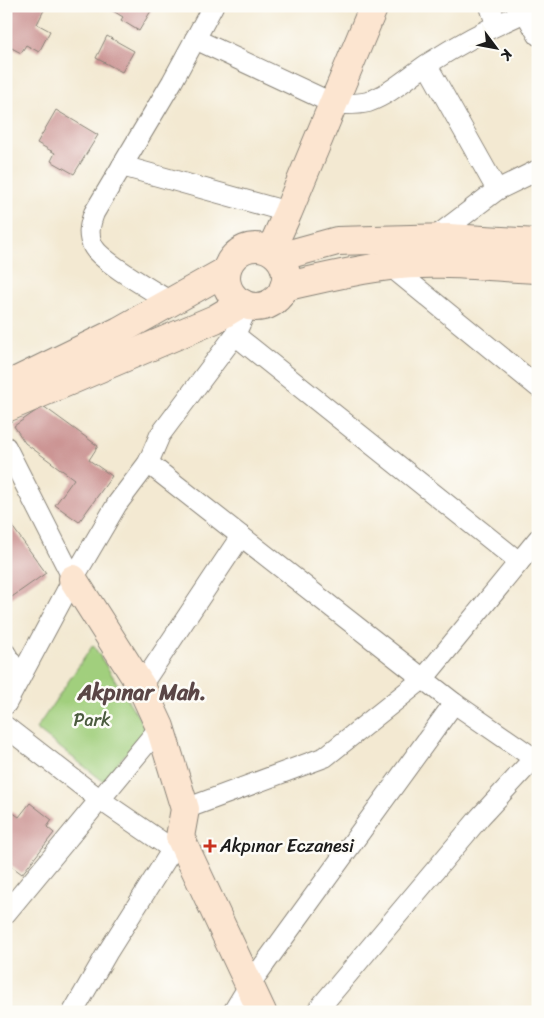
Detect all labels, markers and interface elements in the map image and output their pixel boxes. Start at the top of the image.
north arrow [472,22,522,72]
text: K [493,44,520,66]
district label: Akpınar Mah. [77,673,206,712]
park label: Park [74,704,111,736]
place label: Akpınar Eczanesi [219,830,355,862]
marker: Akpınar Eczanesi [204,840,216,852]

